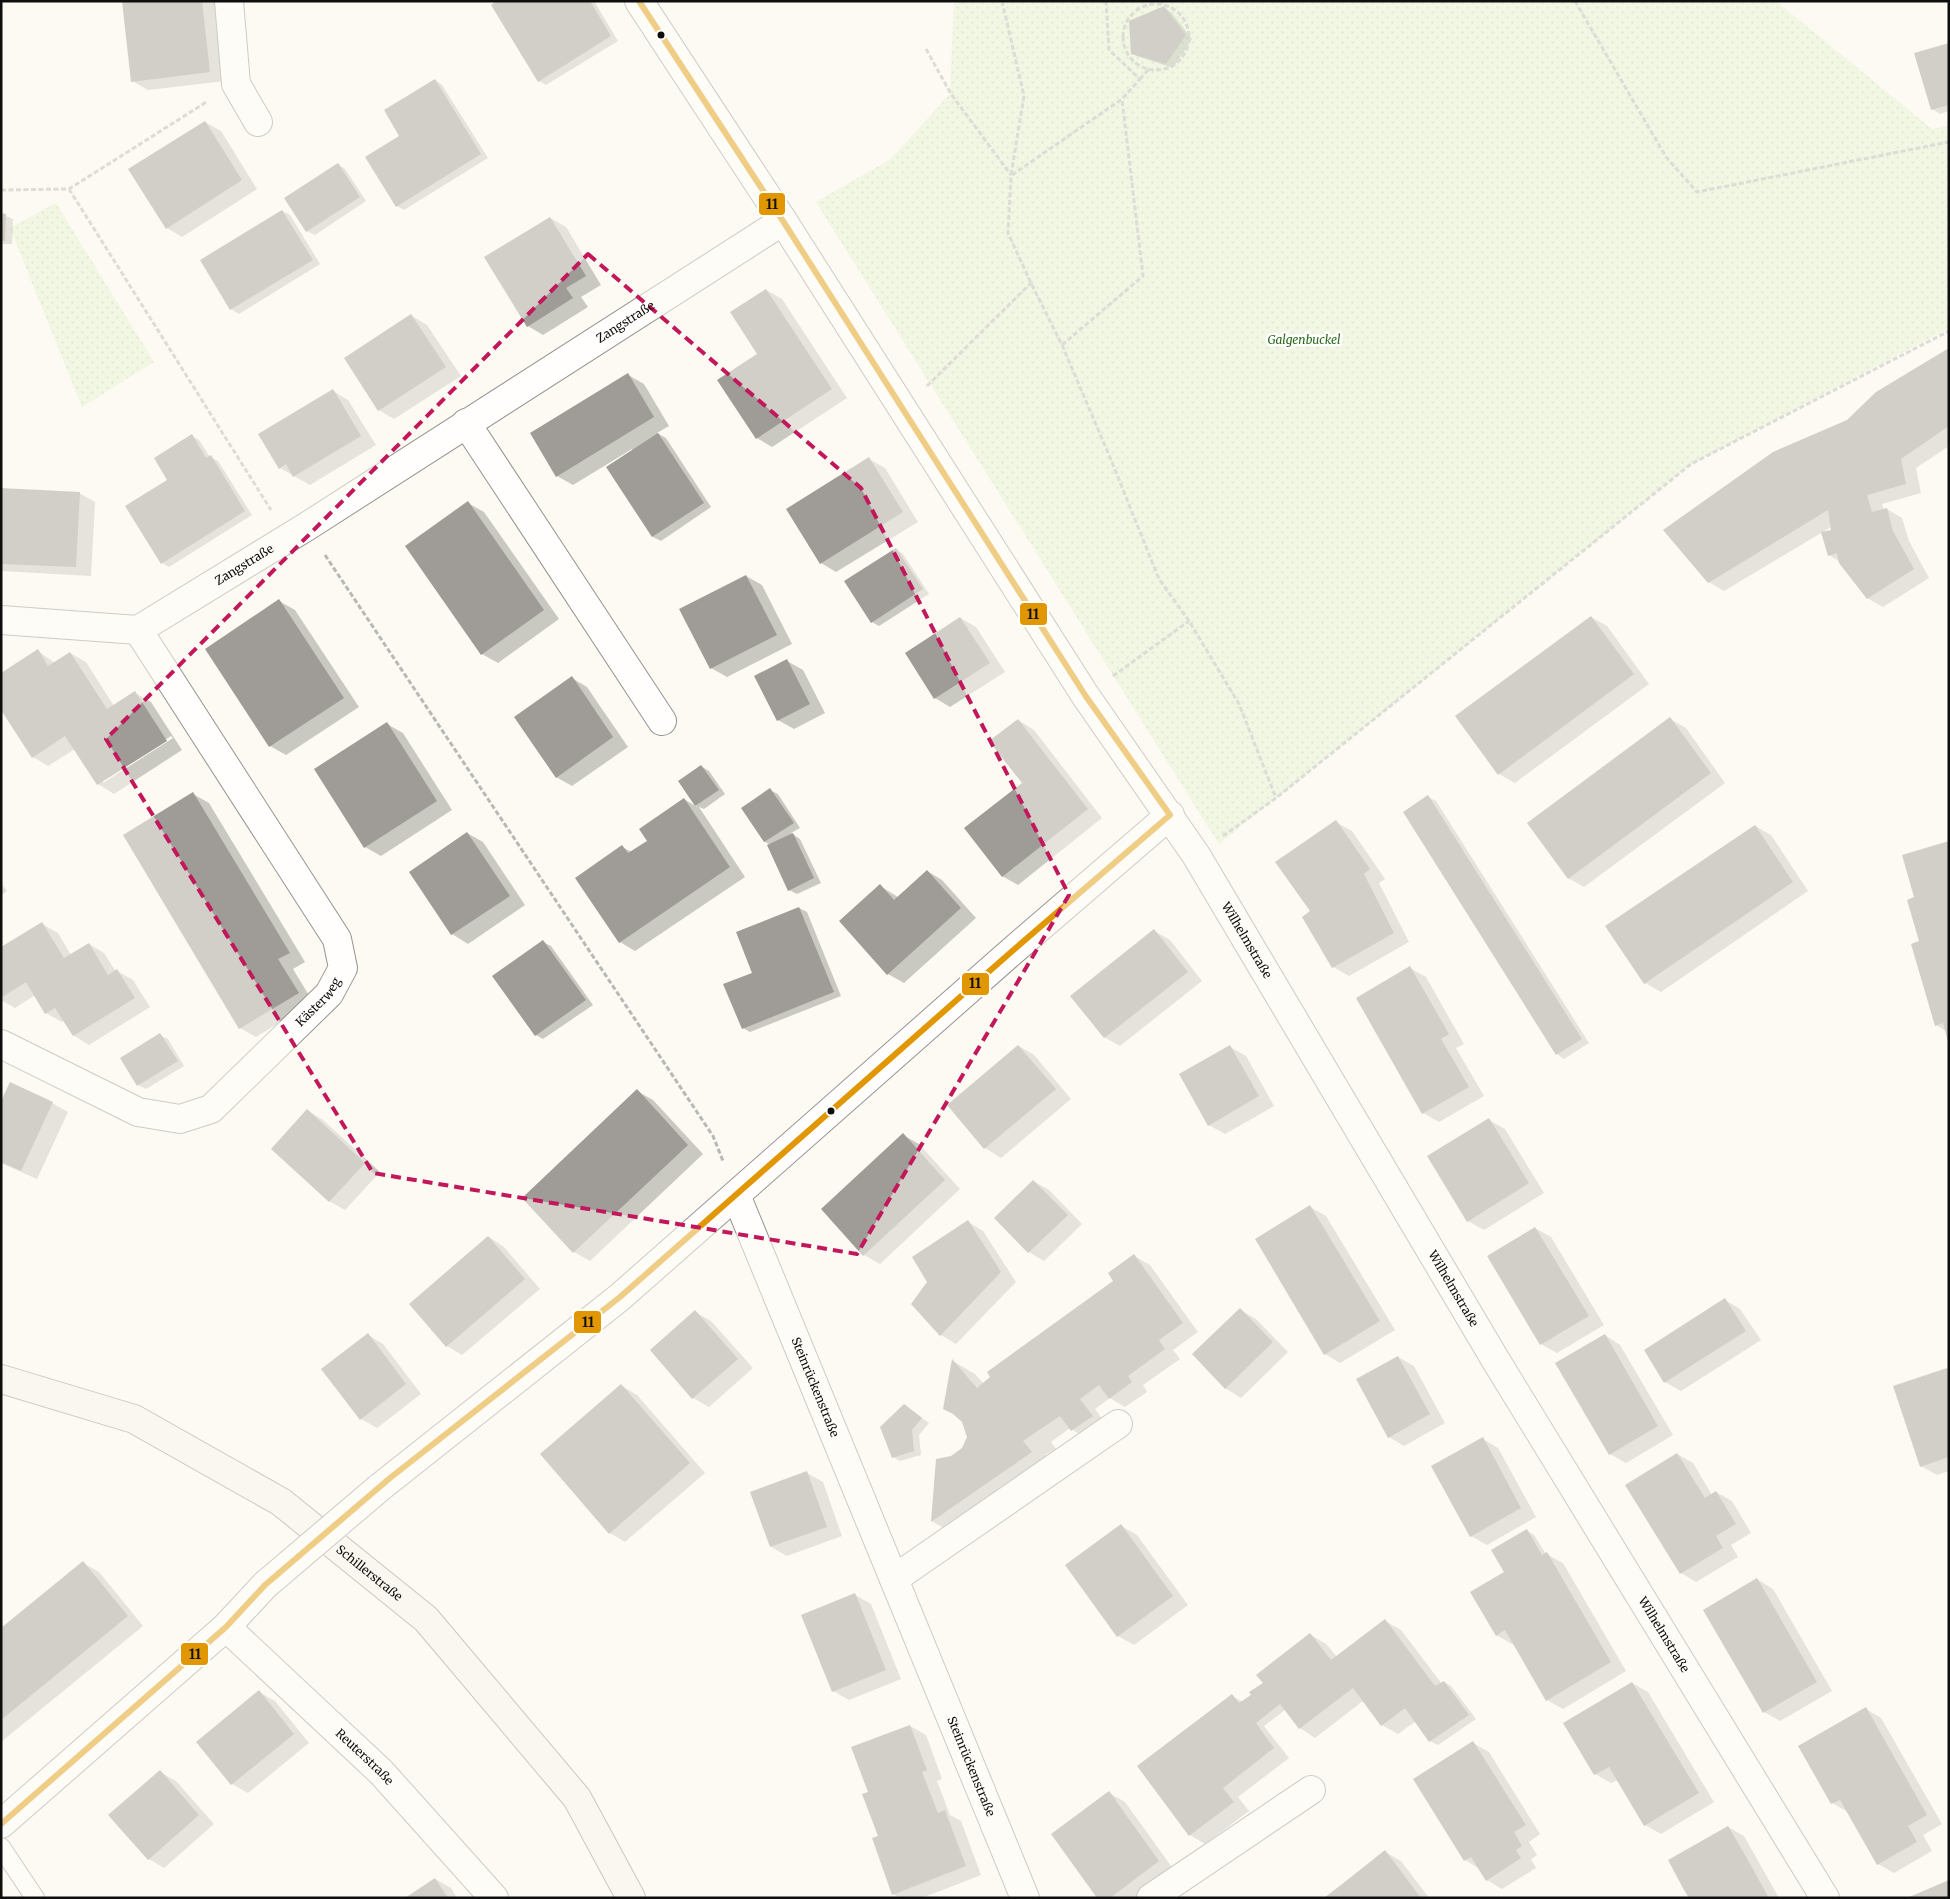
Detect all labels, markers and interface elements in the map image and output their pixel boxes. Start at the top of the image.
unlabelled marker [656,30,666,40]
line badge: 11 [758,192,786,216]
text: 11 [766,195,779,213]
street label: Zangstraße [593,297,657,346]
park label: Galgenbuckel [1267,332,1341,347]
street label: Zangstraße [212,541,276,588]
line badge: 11 [1019,602,1048,626]
text: 11 [1027,605,1040,623]
street label: Wilhelmstraße [1218,899,1275,981]
line badge: 11 [961,972,990,996]
street label: Kästerweg [292,974,344,1029]
text: 11 [969,974,982,992]
unlabelled marker [826,1106,836,1116]
street label: Wilhelmstraße [1425,1247,1482,1329]
line badge: 11 [573,1310,602,1334]
text: 11 [582,1313,595,1331]
street label: Steinrückenstraße [788,1335,843,1439]
street label: Schillerstraße [333,1542,406,1604]
street label: Wilhelmstraße [1635,1593,1693,1675]
line badge: 11 [180,1642,209,1666]
text: 11 [189,1645,202,1663]
street label: Steinrückenstraße [944,1714,999,1819]
street label: Reuterstraße [333,1725,397,1788]

